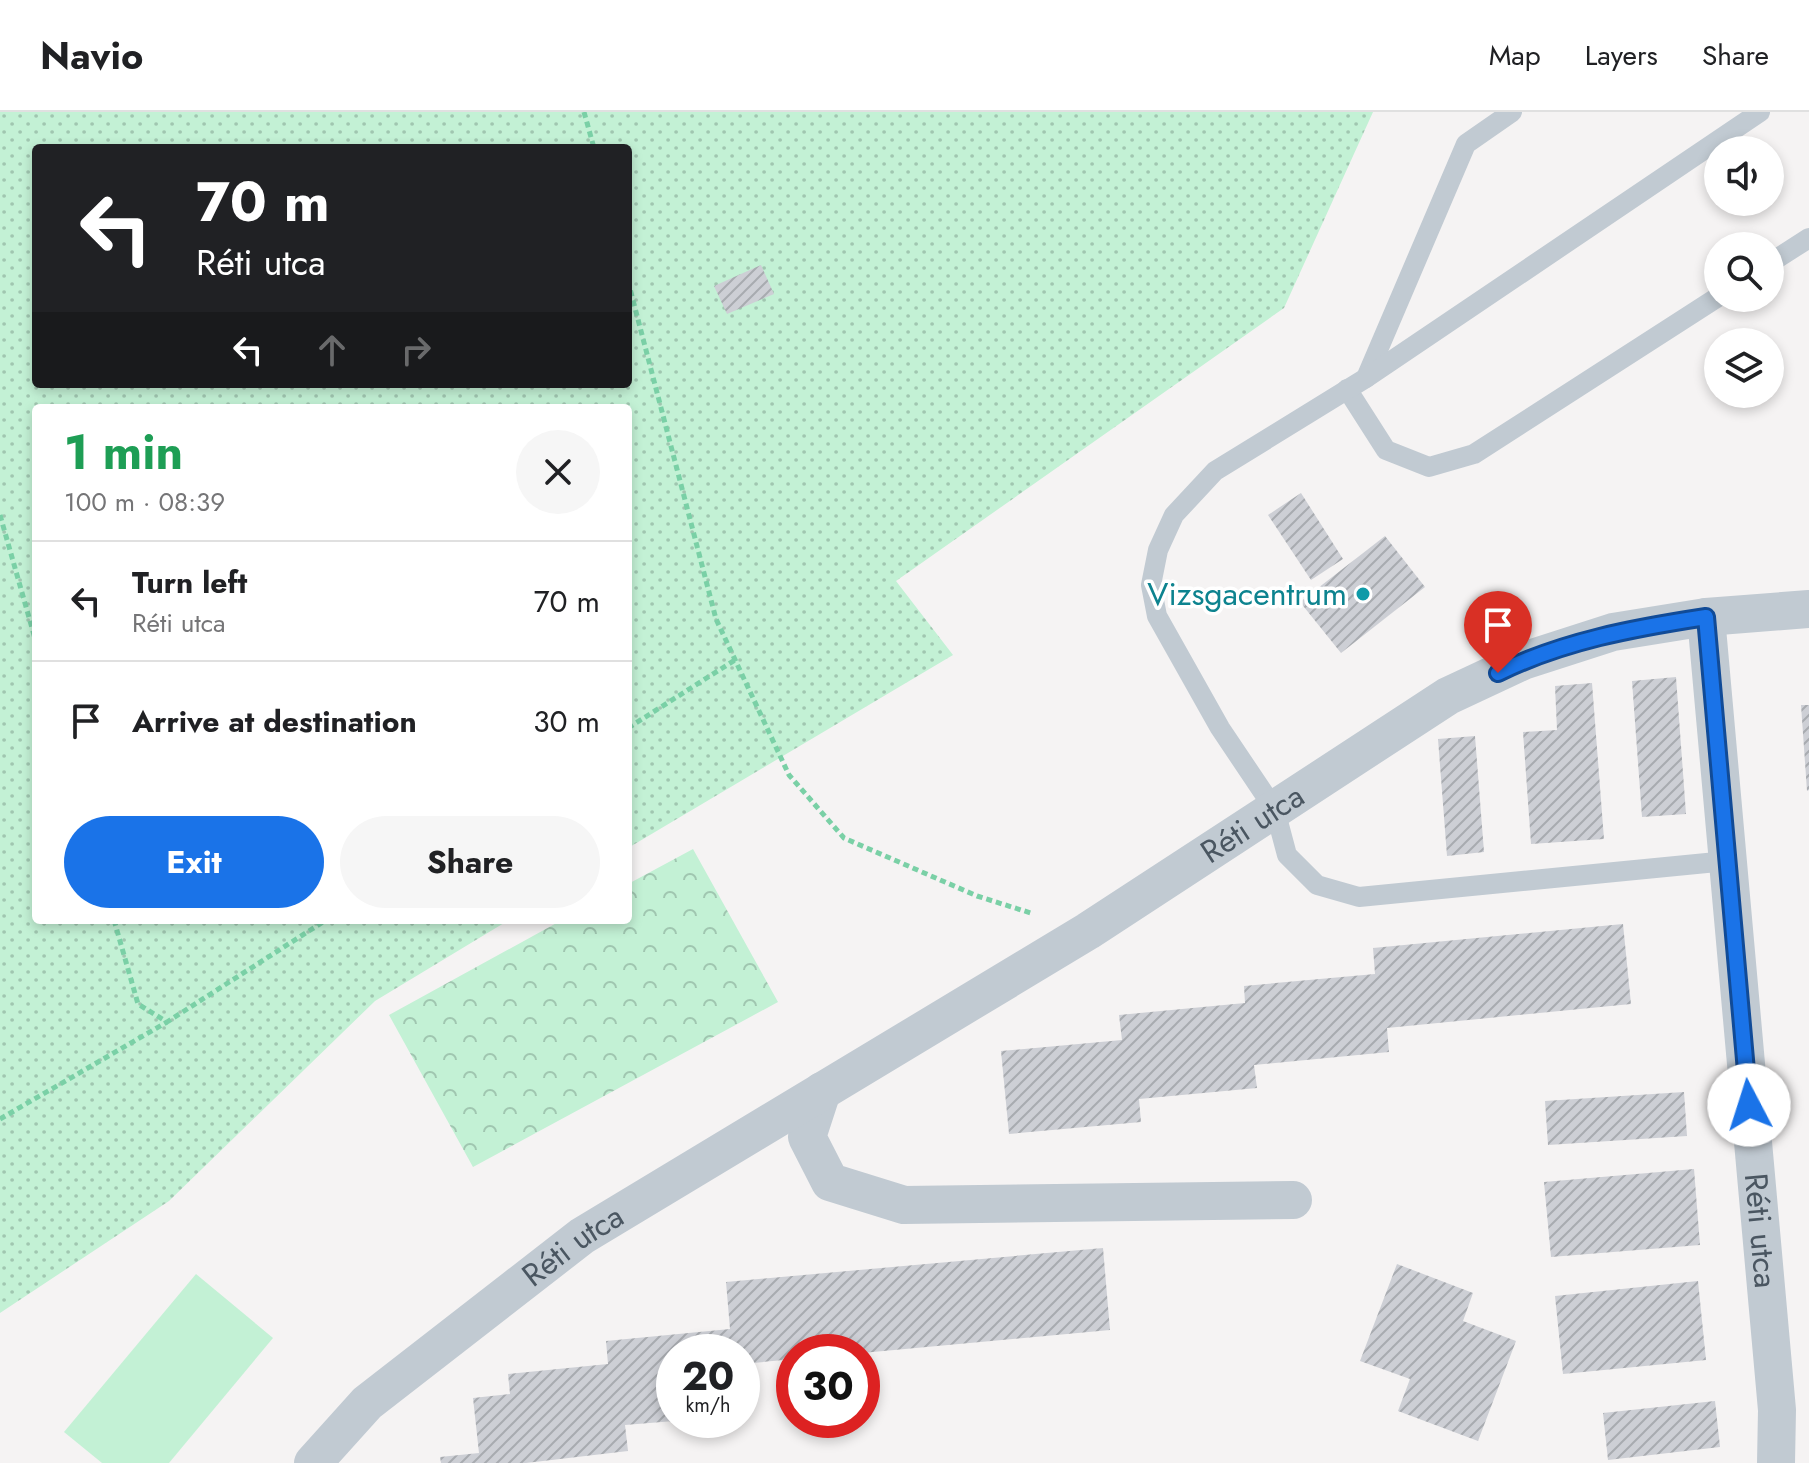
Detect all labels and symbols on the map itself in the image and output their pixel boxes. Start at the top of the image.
place label: Vizsgacentrum [1147,571,1347,617]
marker: Vizsgacentrum [1354,585,1372,603]
pin [1464,591,1532,673]
street label: Réti utca [1191,773,1313,874]
position arrow [1707,1063,1791,1147]
street label: Réti utca [1733,1171,1789,1290]
street label: Réti utca [512,1193,632,1297]
speed limit sign: 30 [776,1334,880,1438]

